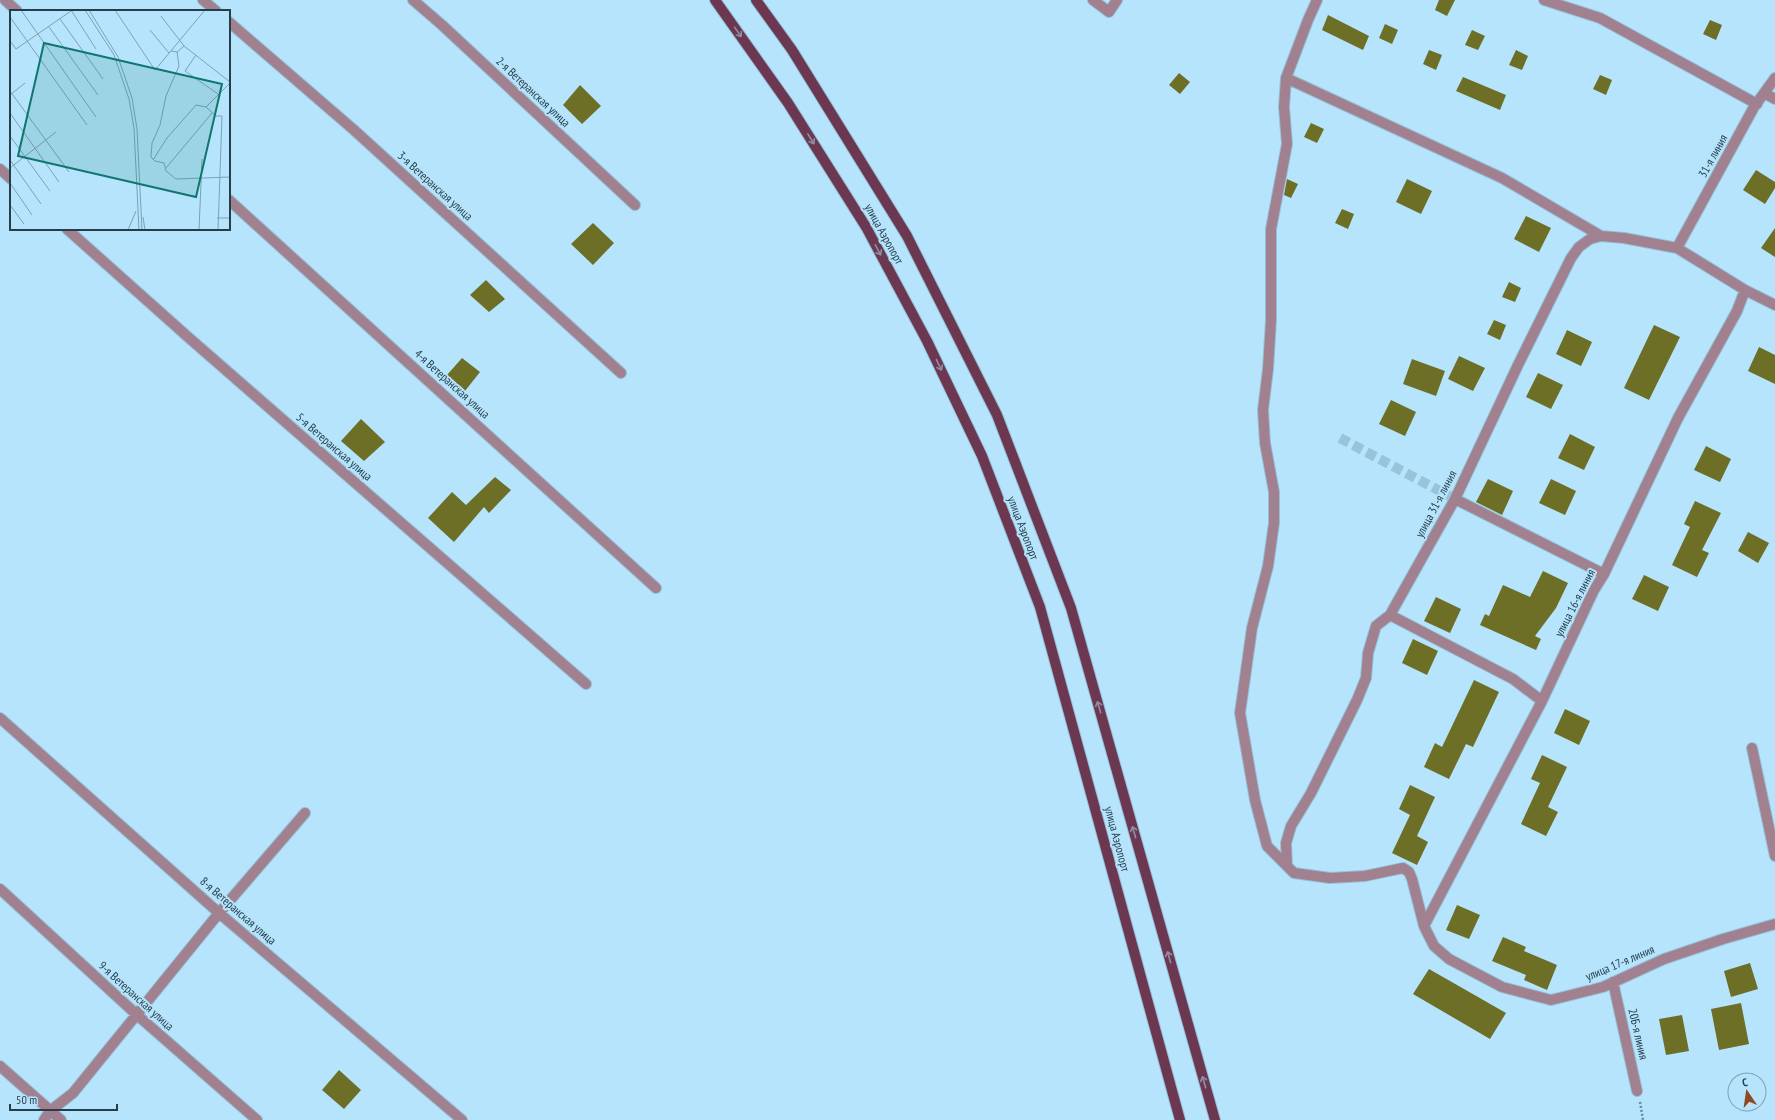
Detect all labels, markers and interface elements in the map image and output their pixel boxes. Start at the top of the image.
inset map [10,10,230,230]
one-way arrow [734,26,742,37]
street label: 2-я Ветеранская улица [493,53,574,130]
street label: 31-я линия [1695,131,1731,180]
one-way arrow [807,133,815,144]
street label: 3-я Ветеранская улица [395,148,476,223]
street label: улица Аэропорт [862,201,907,267]
one-way arrow [875,244,883,256]
street label: 4-я Ветеранская улица [412,346,493,421]
one-way arrow [936,359,943,371]
street label: 5-я Ветеранская улица [293,409,376,484]
street label: улица 31-я линия [1412,467,1460,540]
street label: улица Аэропорт [1005,494,1042,562]
street label: улица 16-я линия [1551,566,1598,639]
one-way arrow [1095,701,1102,714]
street label: улица Аэропорт [1102,805,1133,873]
one-way arrow [1130,826,1137,839]
street label: 8-я Ветеранская улица [197,873,280,948]
street label: улица 17-я линия [1583,941,1657,984]
one-way arrow [1165,951,1172,964]
street label: 9-я Ветеранская улица [96,958,177,1033]
street label: 20Б-я линия [1625,1007,1652,1061]
north arrow [1727,1072,1767,1112]
text: С [1741,1075,1749,1090]
one-way arrow [1200,1076,1207,1089]
scale bar [10,1086,117,1112]
text: 50 m [16,1092,37,1107]

